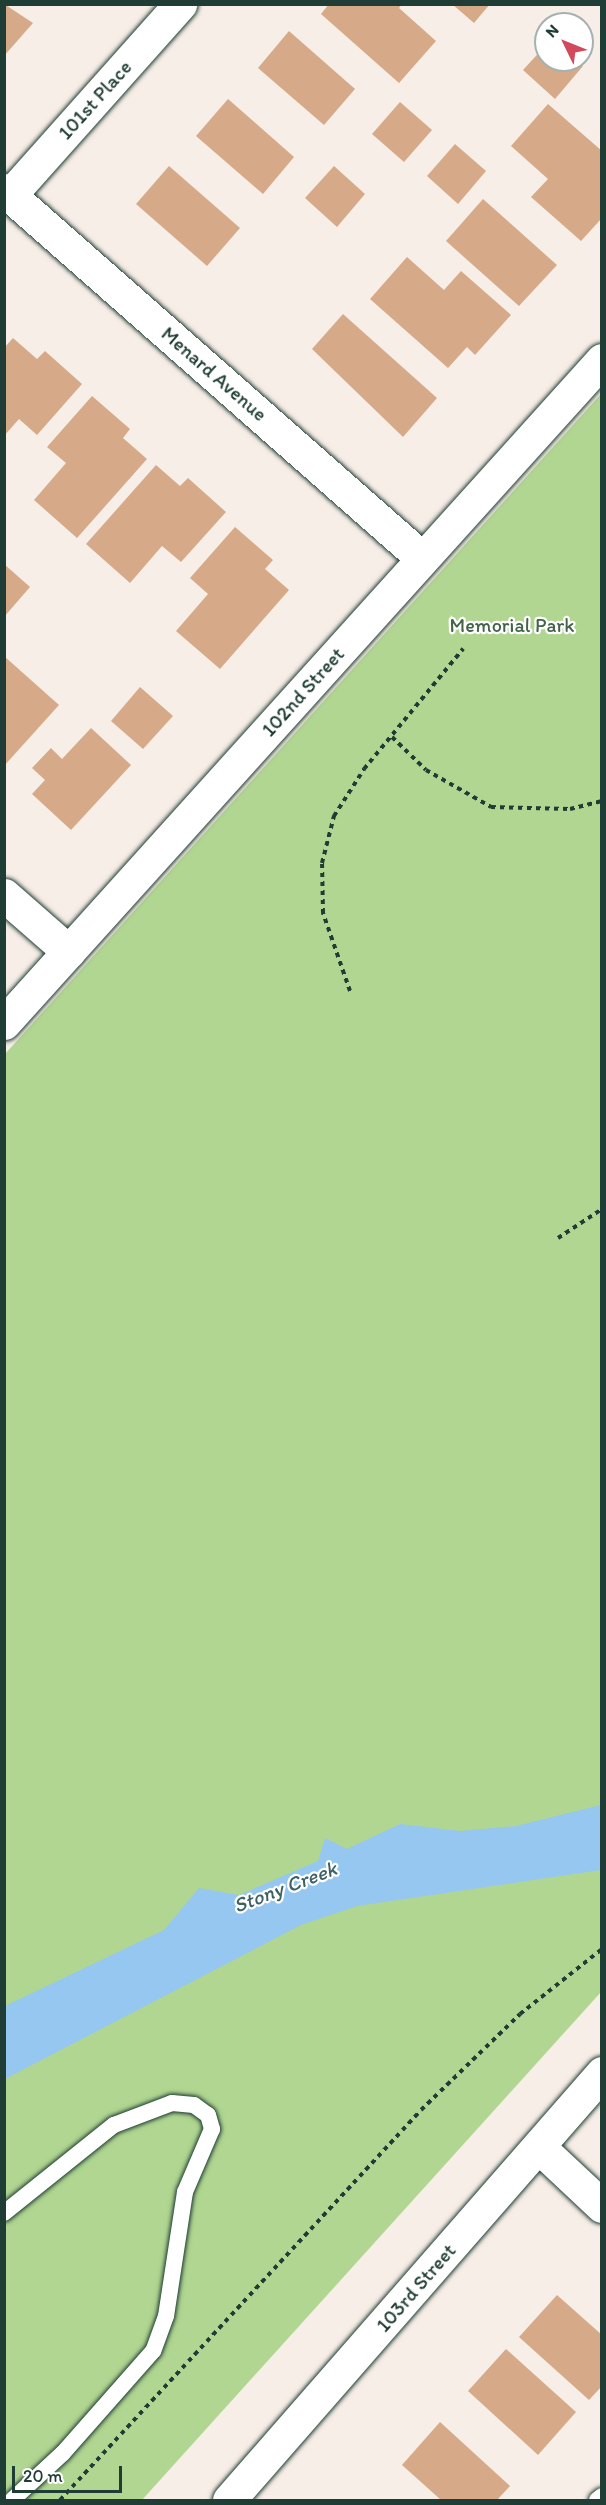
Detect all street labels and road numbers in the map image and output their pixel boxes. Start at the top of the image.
street label: 101st Place [53,56,137,144]
street label: Menard Avenue [156,322,272,426]
street label: 102nd Street [257,643,349,741]
street label: 103rd Street [371,2239,461,2337]

